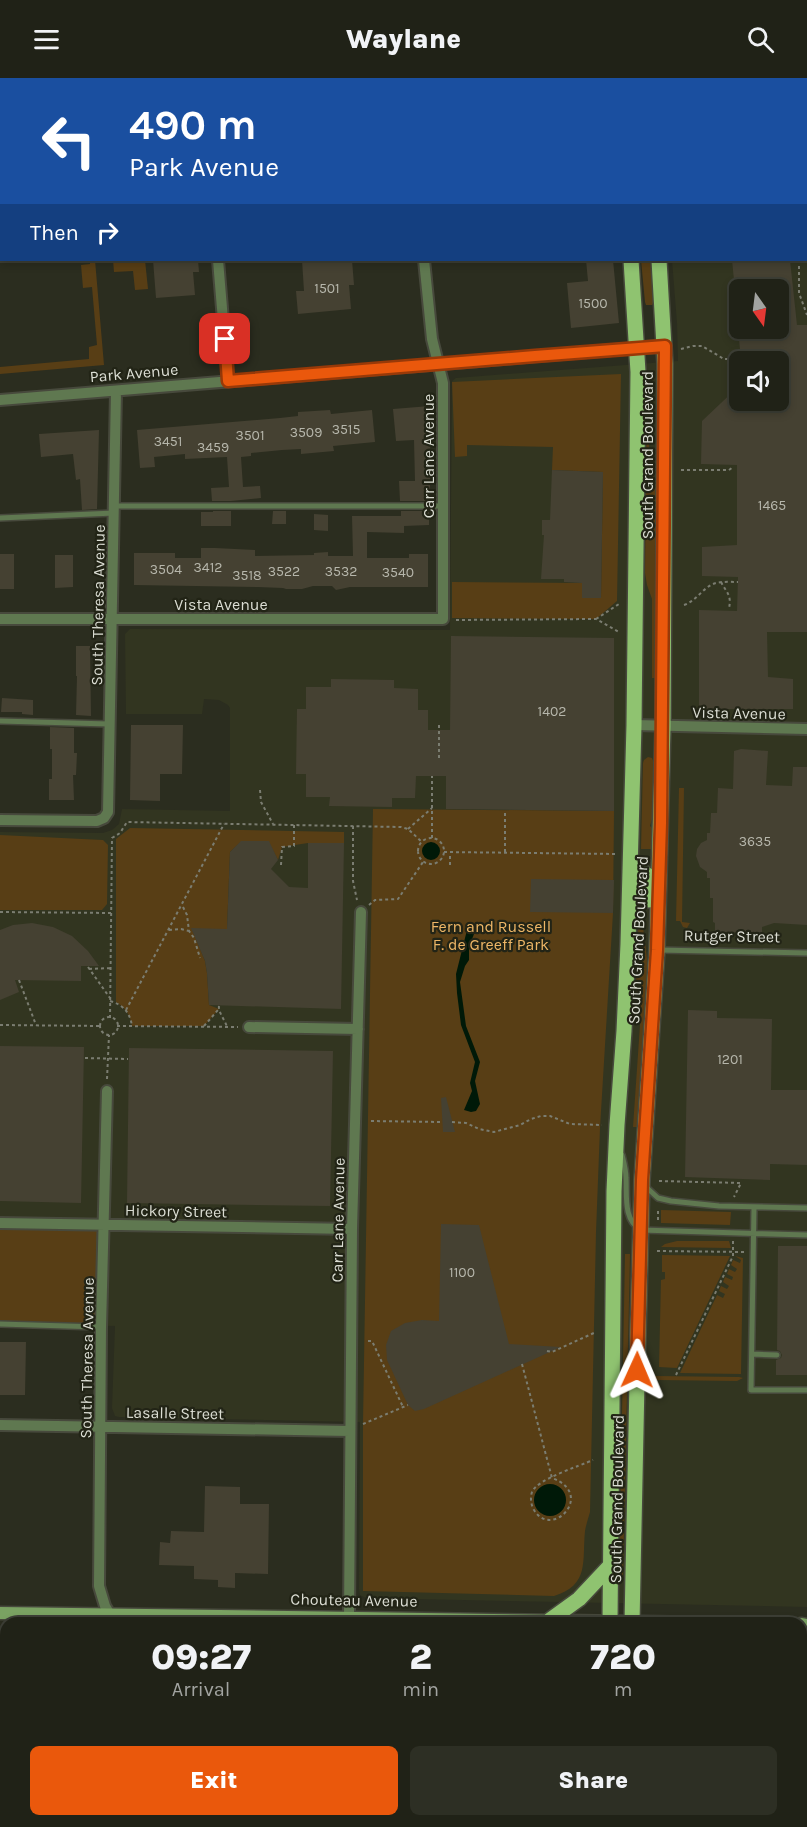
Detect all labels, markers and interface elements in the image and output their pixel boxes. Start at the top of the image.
icon: menu [30,23,63,56]
text: Waylane [346,23,461,55]
icon: search [744,23,777,56]
text: 490 m [129,100,257,150]
icon: left [30,102,108,180]
text: Park Avenue [129,151,279,183]
icon: right [91,216,124,249]
text: Then [30,220,79,246]
north arrow [729,279,789,339]
map controls [729,279,789,411]
house number: 1501 [314,280,340,297]
house number: 1500 [578,295,608,312]
pin [199,313,250,364]
icon: arrive [208,322,241,355]
button: sound [729,351,789,411]
street label: Park Avenue [89,360,179,386]
street label: South Grand Boulevard [638,371,657,539]
street label: Carr Lane Avenue [419,394,438,518]
house number: 3515 [332,421,360,438]
house number: 3509 [290,424,322,441]
house number: 3501 [235,427,265,444]
house number: 3451 [154,433,182,450]
house number: 3459 [197,439,229,456]
house number: 1465 [758,497,786,514]
street label: South Theresa Avenue [87,524,109,686]
house number: 3412 [194,559,222,576]
house number: 3504 [150,561,182,578]
house number: 3522 [268,563,300,580]
house number: 3532 [325,563,357,580]
house number: 3540 [382,564,414,581]
house number: 3518 [232,567,262,584]
street label: Vista Avenue [174,595,268,614]
house number: 1402 [538,703,566,720]
street label: Vista Avenue [692,703,786,723]
house number: 3635 [739,833,771,850]
street label: South Grand Boulevard [624,855,652,1025]
park label: Fern and Russell F. de Greeff Park [431,917,551,954]
street label: Rutger Street [684,926,780,946]
house number: 1201 [717,1051,743,1068]
street label: Carr Lane Avenue [327,1158,349,1282]
street label: Hickory Street [125,1201,227,1221]
house number: 1100 [449,1264,475,1281]
street label: South Theresa Avenue [76,1277,98,1439]
position arrow [605,1338,669,1402]
street label: Lasalle Street [126,1403,224,1423]
street label: South Grand Boulevard [606,1415,628,1583]
street label: Chouteau Avenue [290,1589,418,1611]
text: 09:27 [151,1636,251,1678]
text: 2 [409,1636,432,1678]
text: 720 [590,1636,656,1678]
text: Arrival [172,1678,230,1701]
text: min [402,1678,439,1701]
text: m [614,1678,632,1701]
button: Exit [30,1746,398,1815]
button: Share [410,1746,777,1815]

